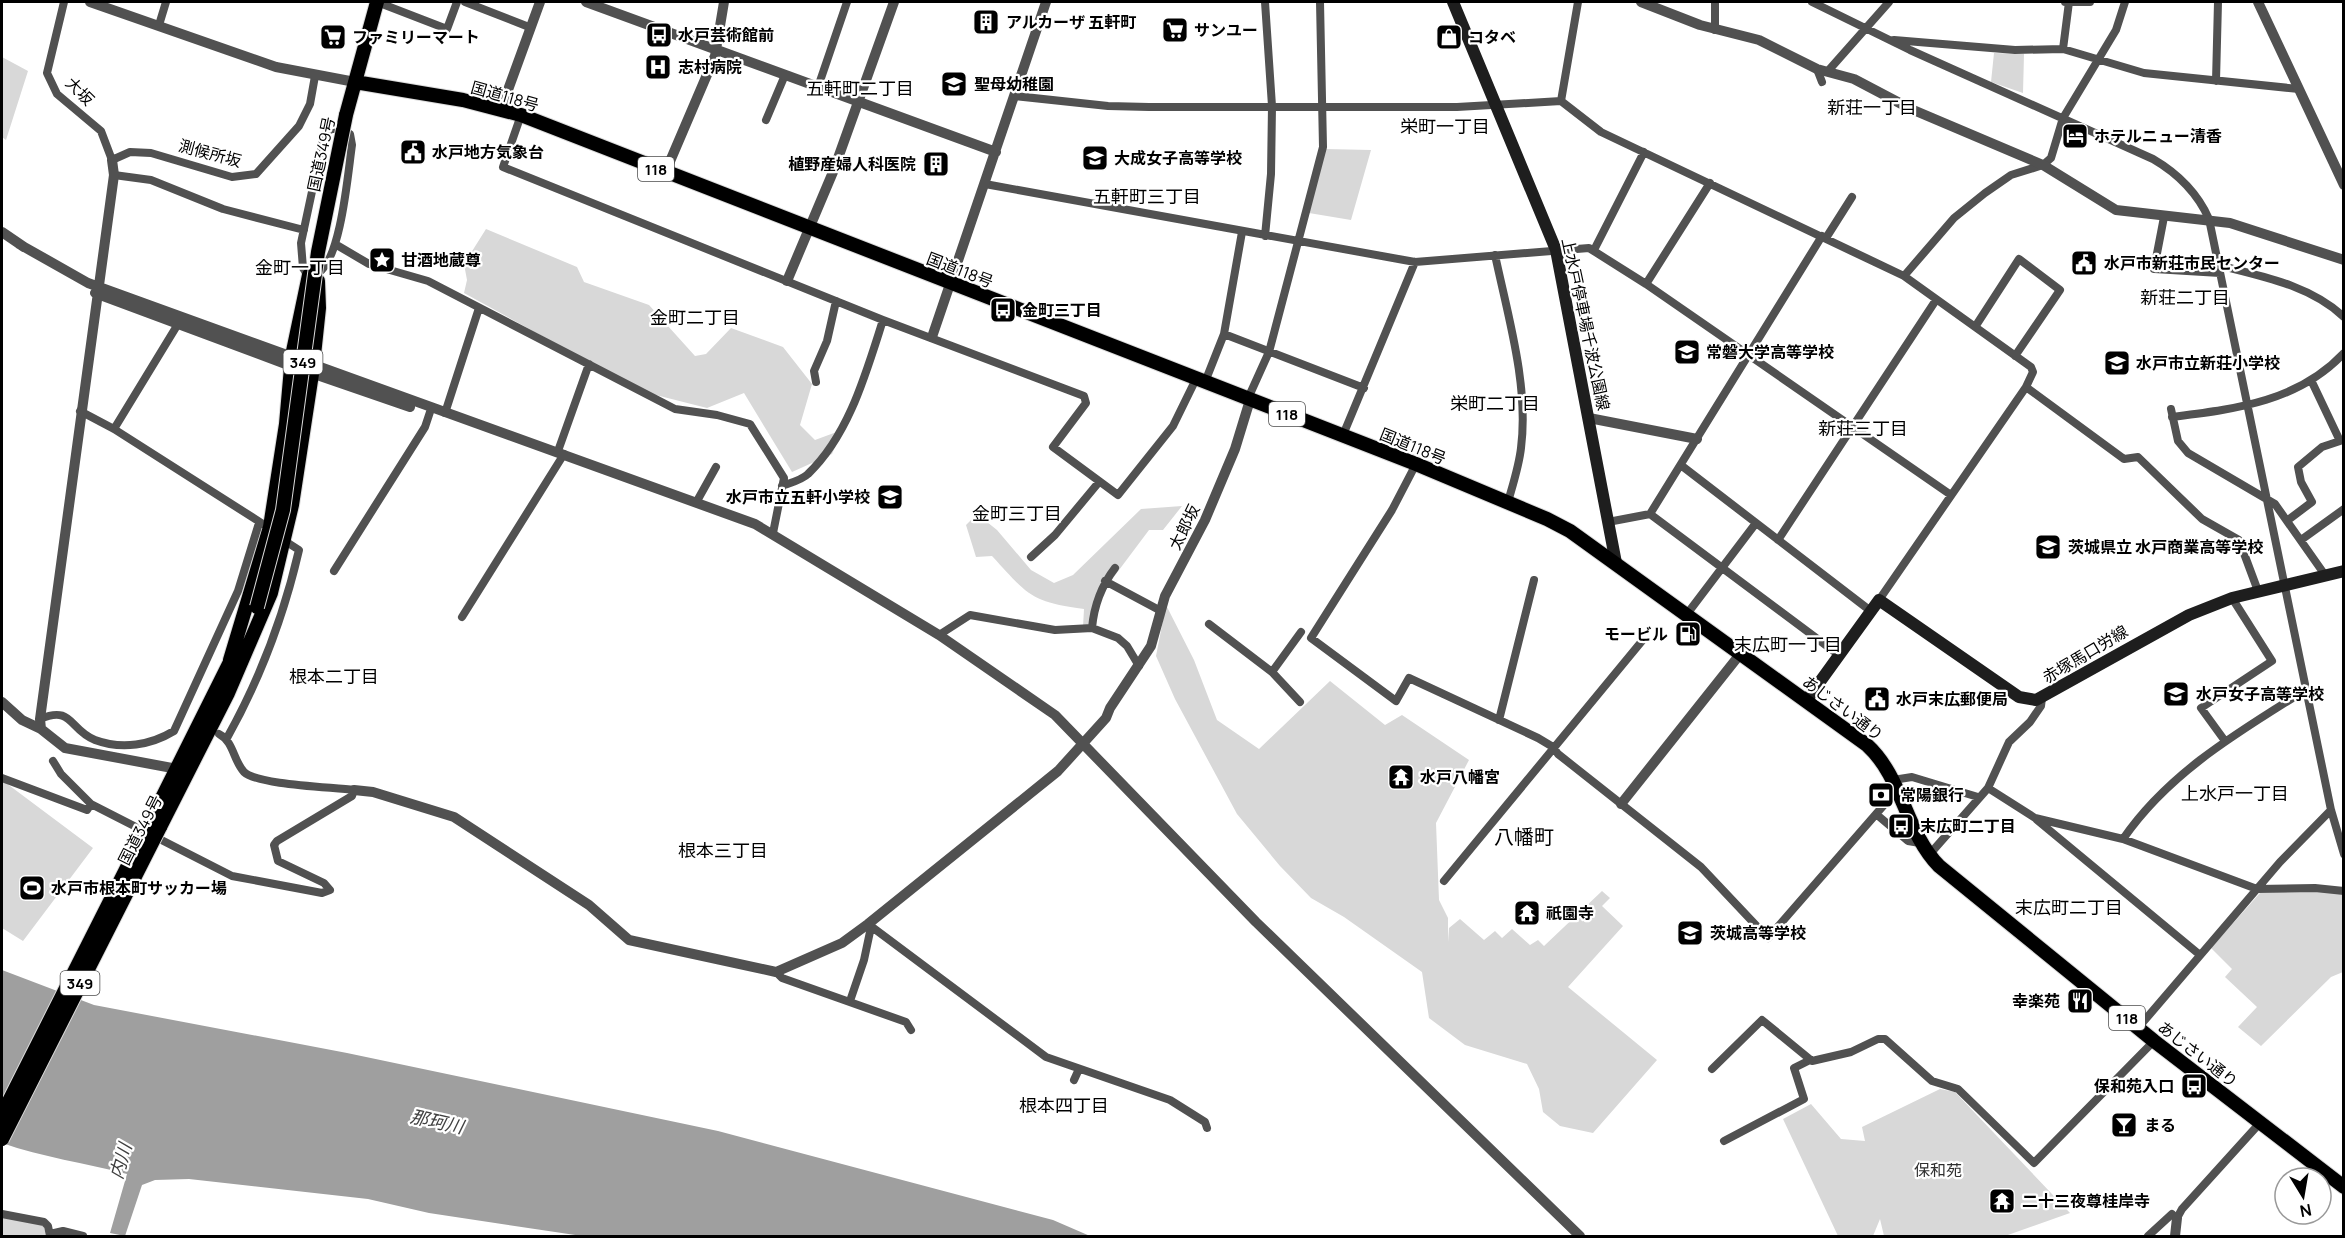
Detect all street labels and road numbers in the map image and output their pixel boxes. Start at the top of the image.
street label: 大坂 [61,72,99,110]
street label: 国道118号 [468,76,542,116]
street label: 国道349号 [302,115,340,193]
street label: 測候所坂 [176,134,244,172]
road number: 118 [638,157,674,181]
street label: 上水戸停車場千波公園線 [1557,236,1615,412]
street label: 国道118号 [923,247,997,293]
road number: 349 [284,350,322,374]
road number: 118 [1269,402,1305,426]
street label: 国道118号 [1377,423,1449,469]
street label: 太郎坂 [1164,501,1204,553]
street label: 赤塚馬口労線 [2038,620,2132,688]
street label: あじさい通り [1798,670,1888,746]
street label: 国道349号 [113,791,167,869]
road number: 349 [60,971,100,995]
road number: 118 [2109,1006,2145,1030]
street label: あじさい通り [2153,1016,2243,1092]

